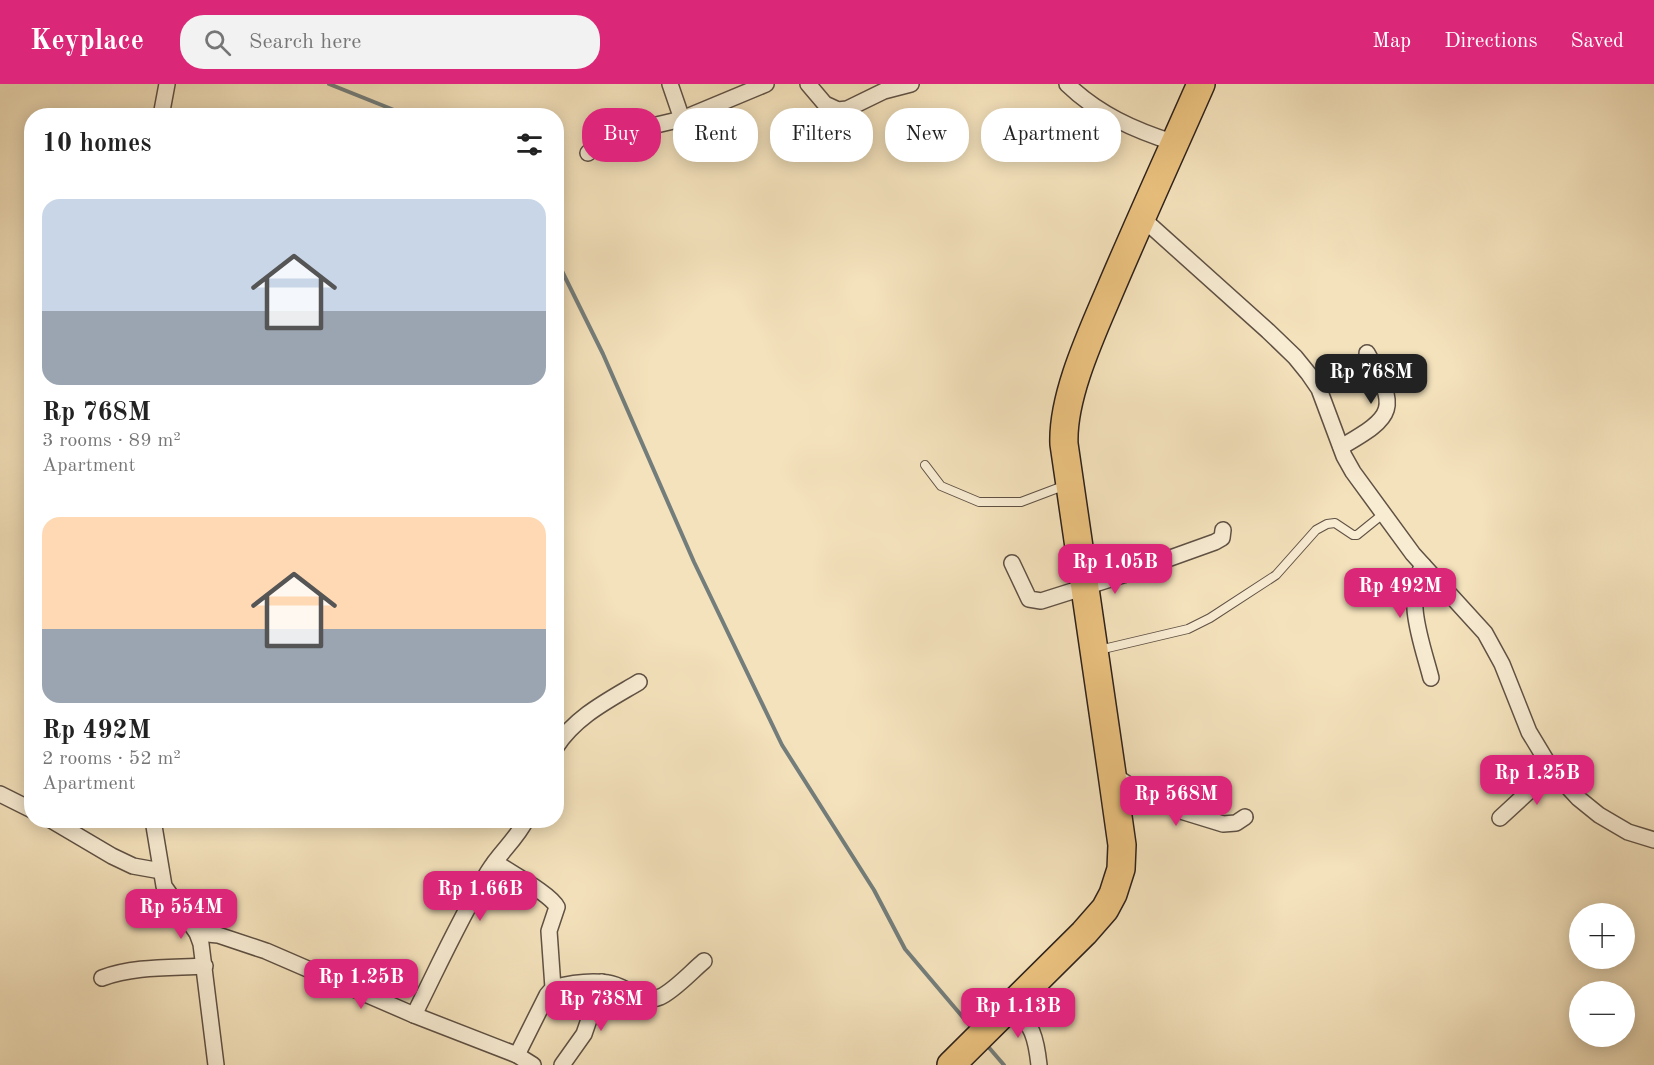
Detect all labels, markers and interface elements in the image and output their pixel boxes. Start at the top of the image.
search box [180,15,600,69]
icon: search [201,26,234,59]
text: Keyplace [30,28,144,56]
text: Search here [249,31,361,53]
text: Map [1372,31,1411,52]
text: Directions [1444,31,1538,52]
text: Saved [1571,31,1624,52]
chip: Buy [582,108,661,162]
chip: Rent [673,108,758,162]
chip: Filters [770,108,873,162]
chip: New [885,108,969,162]
chip: Apartment [981,108,1121,162]
icon: filters [513,128,546,161]
text: 10 homes [42,131,151,157]
icon: home [240,238,348,346]
pin: Rp 768M [1316,354,1426,405]
text: Rp 768M [1329,363,1413,383]
text: Rp 768M [42,400,151,426]
text: 3 rooms · 89 m² [42,431,181,451]
text: Apartment [42,456,136,476]
pin: Rp 1.05B [1053,544,1177,595]
text: Rp 1.05B [1072,553,1158,573]
icon: home [240,556,348,664]
pin: Rp 492M [1345,568,1455,619]
text: Rp 492M [1358,577,1442,597]
text: Rp 492M [42,718,151,744]
text: 2 rooms · 52 m² [42,749,181,769]
pin: Rp 1.25B [1475,755,1599,806]
text: Rp 1.25B [1494,764,1580,784]
text: Apartment [42,774,136,794]
pin: Rp 568M [1121,776,1231,827]
text: Rp 568M [1134,785,1218,805]
pin: Rp 1.66B [418,871,542,922]
text: Rp 1.66B [437,880,523,900]
pin: Rp 554M [126,889,236,940]
text: Rp 554M [139,898,223,918]
map controls [1569,903,1635,1047]
button: + [1569,903,1635,969]
pin: Rp 1.25B [299,959,423,1010]
text: Rp 1.25B [318,968,404,988]
pin: Rp 738M [546,981,656,1032]
button: − [1569,981,1635,1047]
pin: Rp 1.13B [956,988,1080,1039]
text: Rp 738M [559,990,643,1010]
text: Rp 1.13B [975,997,1061,1017]

